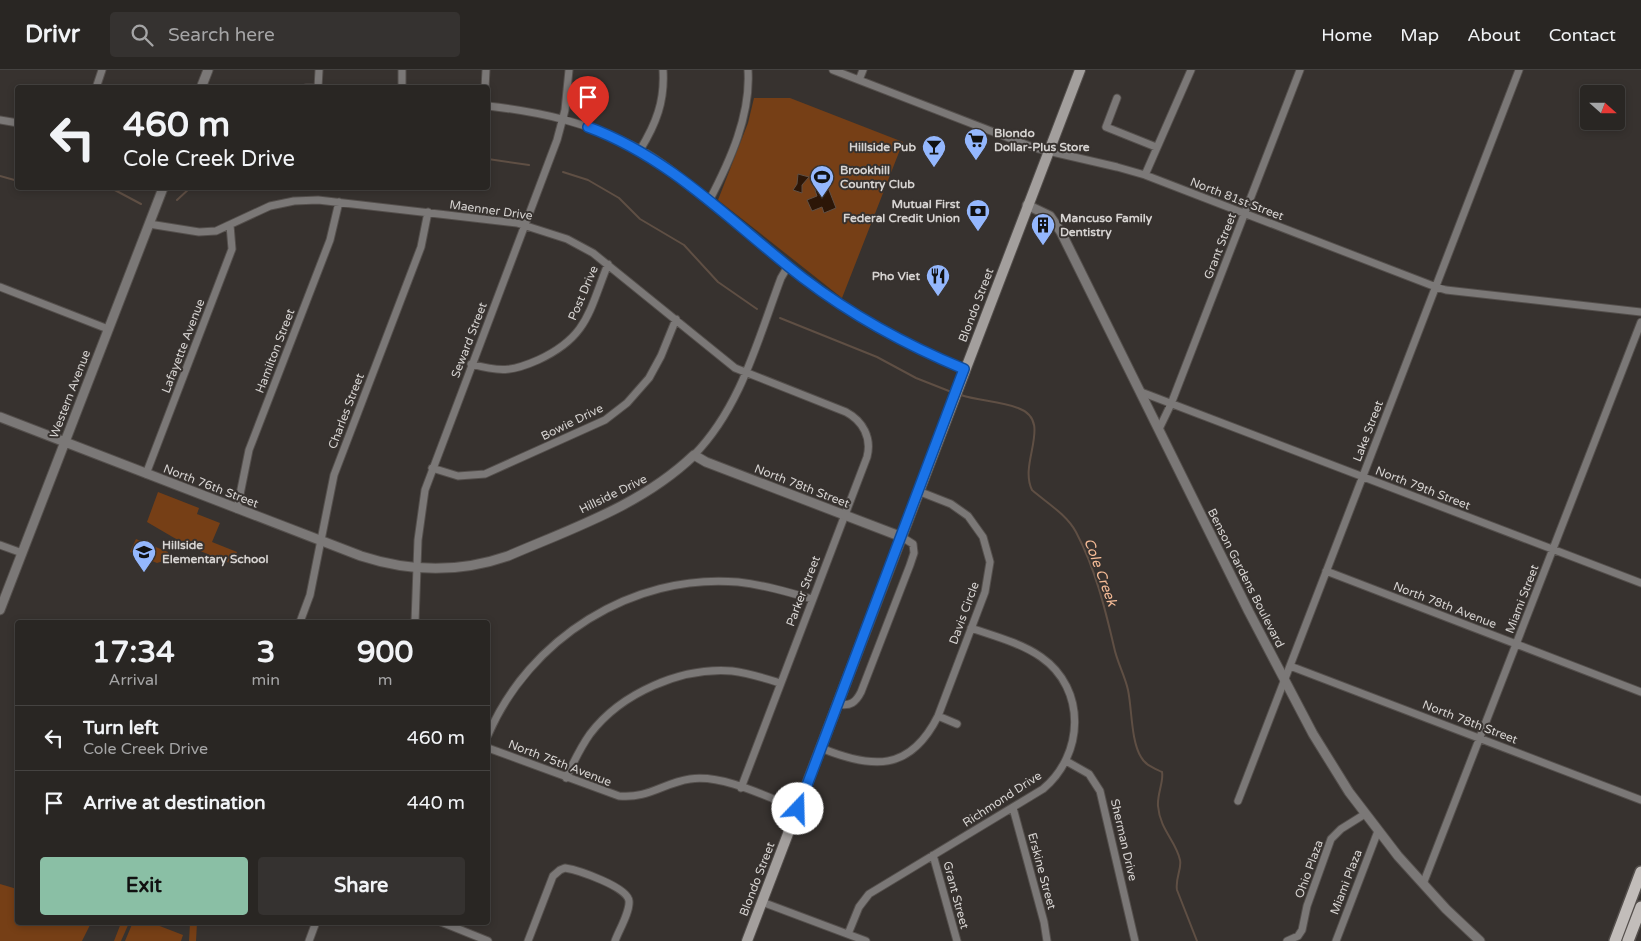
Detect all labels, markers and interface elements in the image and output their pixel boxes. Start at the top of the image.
search box [110,12,460,57]
text: Drivr [25,20,80,49]
icon: search [128,21,156,49]
text: Search here [168,24,275,46]
text: Home [1321,24,1372,46]
text: Map [1400,24,1439,46]
text: About [1467,24,1521,46]
text: Contact [1549,24,1616,46]
pin [567,76,609,127]
icon: arrive [574,83,602,111]
north arrow [1580,85,1625,130]
map controls [1580,85,1625,130]
text: 460 m [123,104,230,146]
icon: left [40,105,105,170]
place label: Blondo Dollar-Plus Store [994,126,1090,154]
supermarket icon: Blondo Dollar-Plus Store [963,127,989,161]
bar icon: Hillside Pub [921,134,947,168]
place label: Hillside Pub [849,140,916,154]
text: Cole Creek Drive [123,146,295,172]
place label: Brookhill Country Club [840,163,915,192]
sports icon: Brookhill Country Club [809,164,835,198]
street label: North 81st Street [1188,175,1286,223]
street label: Maenner Drive [449,197,534,223]
place label: Mutual First Federal Credit Union [843,197,960,225]
bank icon: Mutual First Federal Credit Union [965,198,991,232]
place label: Mancuso Family Dentistry [1060,211,1153,240]
street label: Grant Street [1201,211,1239,281]
building icon: Mancuso Family Dentistry [1030,212,1056,246]
street label: Post Drive [565,263,601,323]
restaurant icon: Pho Viet [925,263,951,297]
street label: Blondo Street [955,266,997,344]
place label: Pho Viet [872,269,920,283]
street label: Lafayette Avenue [159,297,207,395]
street label: Seward Street [448,300,490,380]
street label: Hamilton Street [252,306,298,395]
street label: Western Avenue [47,348,93,440]
street label: Charles Street [325,371,367,451]
street label: Lake Street [1350,398,1386,464]
street label: Bowie Drive [539,401,606,443]
street label: North 76th Street [161,461,261,511]
street label: North 78th Street [752,461,852,511]
street label: North 79th Street [1373,463,1473,513]
street label: Hillside Drive [577,471,649,516]
street label: Benson Gardens Boulevard [1205,506,1287,650]
water label: Cole Creek [1080,536,1121,610]
place label: Hillside Elementary School [162,538,269,567]
school or university icon: Hillside Elementary School [131,539,157,573]
street label: Parker Street [783,553,823,628]
street label: Miami Street [1502,562,1542,635]
street label: North 78th Avenue [1391,579,1499,631]
street label: Davis Circle [946,580,982,646]
text: 17:34 [92,634,175,671]
text: 3 [256,634,275,671]
text: 900 [357,634,413,671]
text: Arrival [109,670,158,690]
text: min [252,670,280,690]
text: m [378,670,392,690]
street label: North 78th Street [1420,697,1520,747]
text: Turn left [83,717,159,739]
icon: left [40,724,68,752]
text: 460 m [407,727,465,749]
street label: North 75th Avenue [506,737,614,789]
text: Cole Creek Drive [83,739,208,759]
street label: Richmond Drive [960,768,1044,830]
position arrow [771,782,823,834]
icon: arrive [40,789,68,817]
text: Arrive at destination [83,792,266,814]
text: 440 m [407,792,465,814]
street label: Sherman Drive [1108,798,1140,883]
street label: Erskine Street [1025,831,1059,911]
street label: Ohio Plaza [1292,838,1326,900]
street label: Blondo Street [736,840,778,918]
street label: Miami Plaza [1327,847,1365,917]
button: Exit [40,857,248,915]
button: Share [258,857,465,915]
street label: Grant Street [940,860,972,931]

